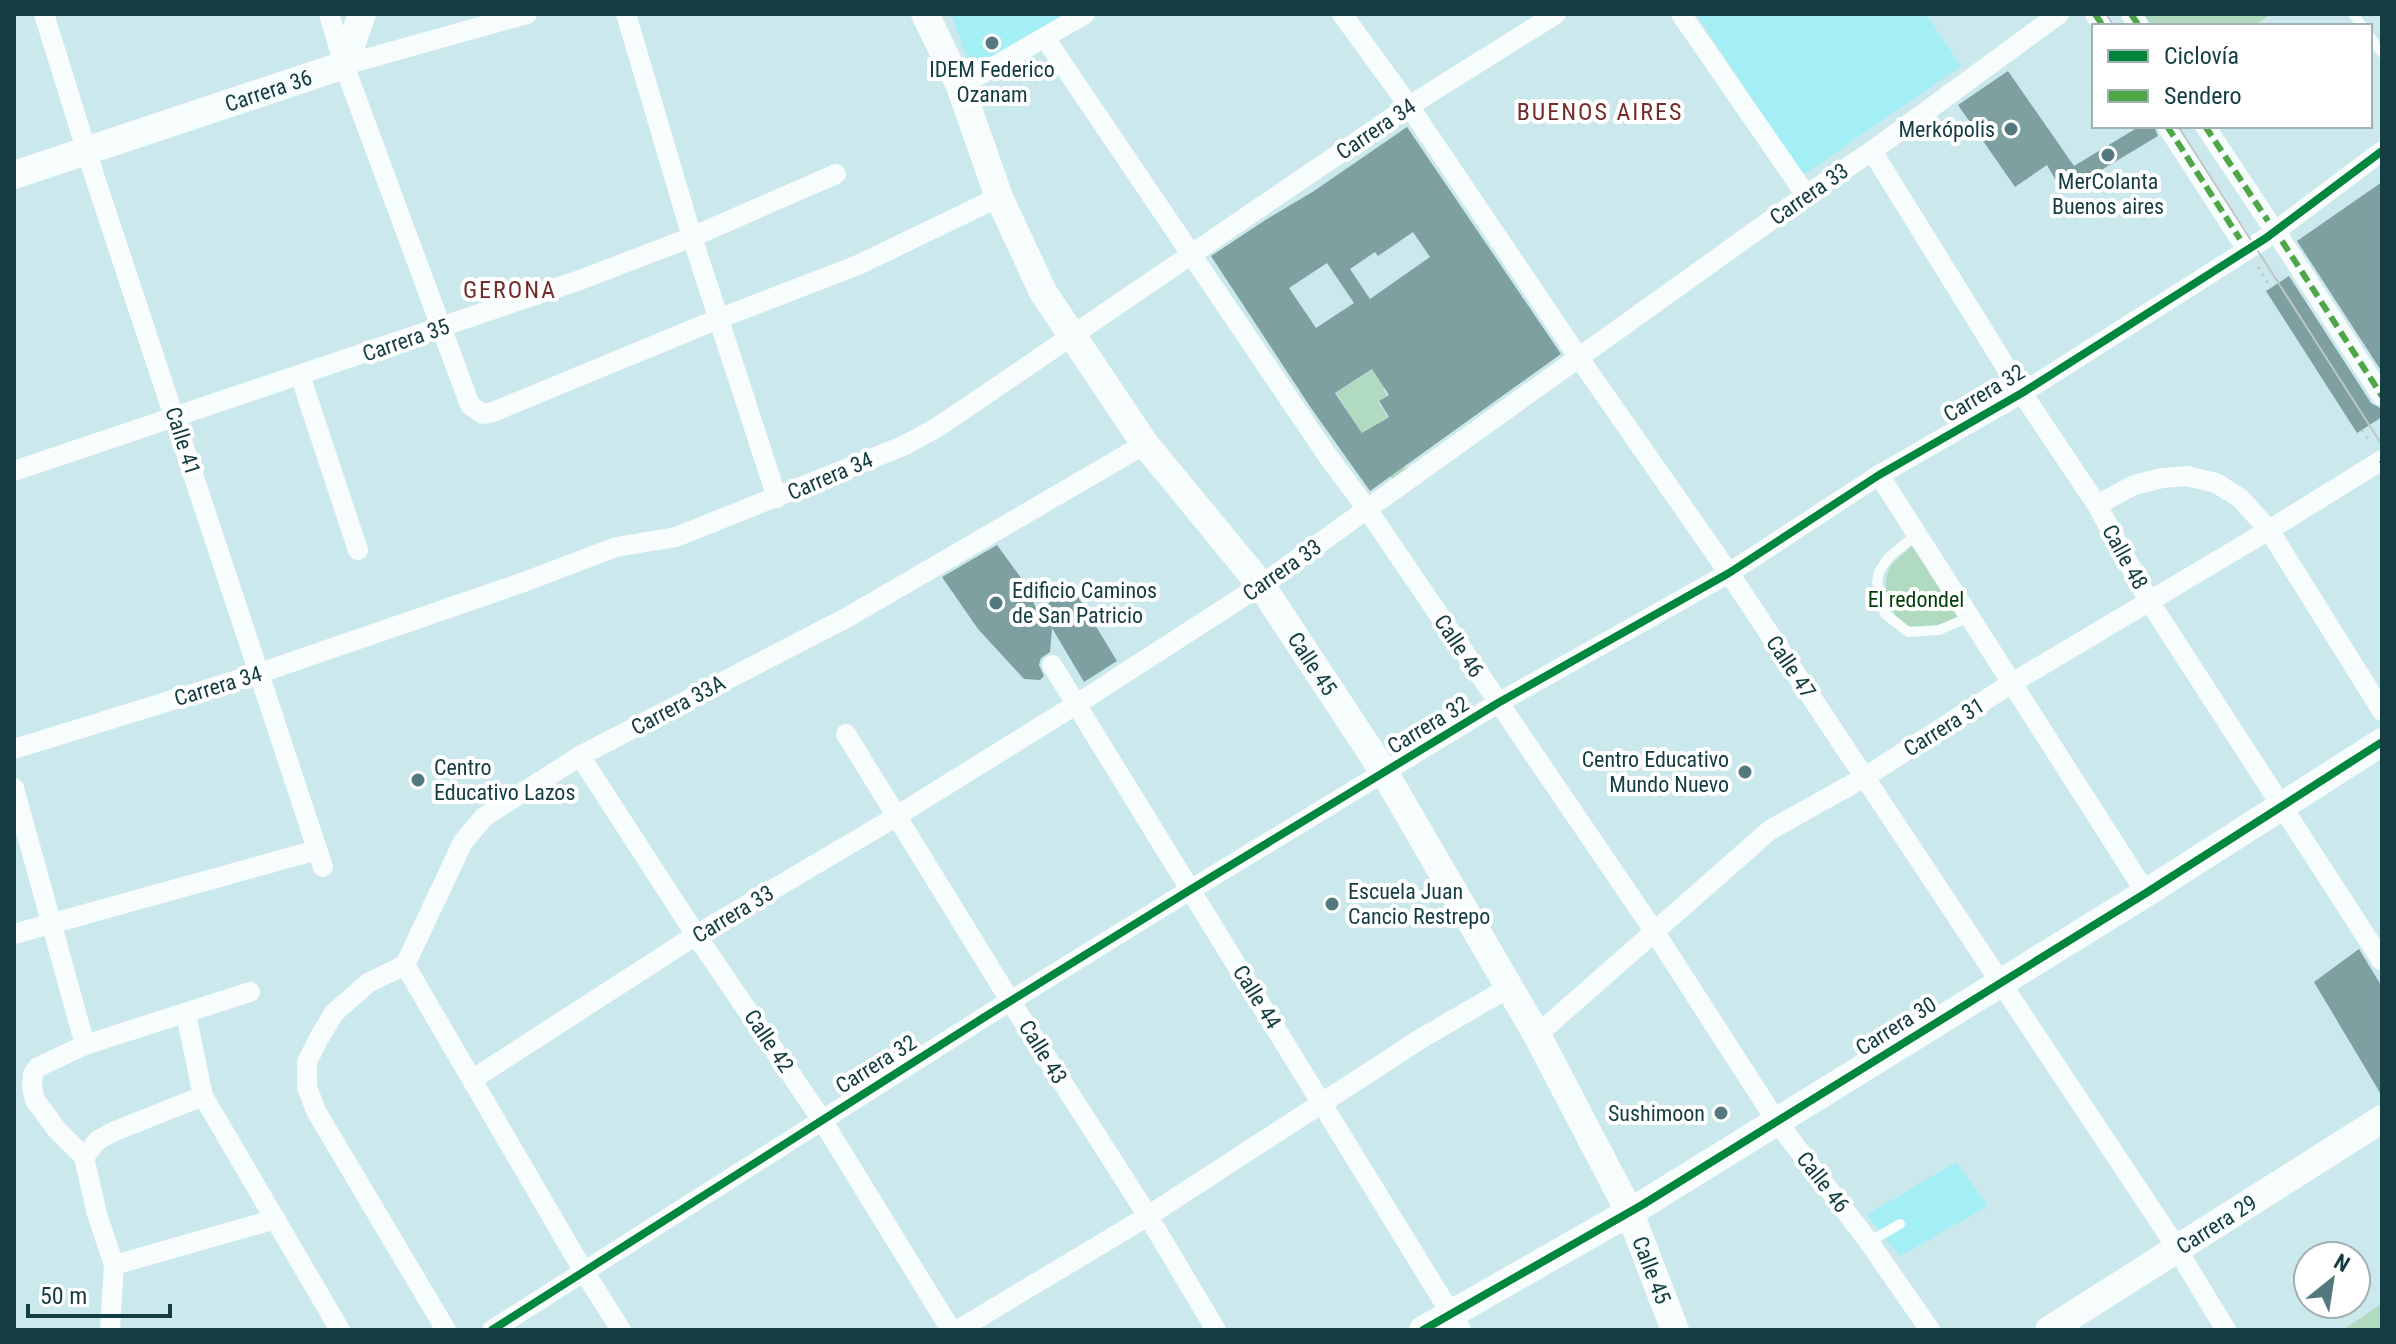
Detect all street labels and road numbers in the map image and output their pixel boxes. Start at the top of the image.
street label: Carrera 36 [222,64,315,116]
street label: Carrera 34 [1332,93,1420,165]
street label: Carrera 33 [1765,158,1853,230]
street label: Carrera 35 [359,314,453,366]
street label: Carrera 32 [1939,359,2029,427]
street label: Calle 41 [160,404,206,478]
street label: Carrera 34 [784,447,876,505]
street label: Calle 48 [2097,520,2153,594]
street label: Carrera 33 [1238,534,1326,606]
street label: Calle 46 [1429,610,1489,682]
street label: Calle 45 [1283,627,1342,700]
street label: Calle 47 [1761,631,1821,703]
street label: Carrera 34 [171,661,265,711]
street label: Carrera 33A [627,670,730,740]
street label: Carrera 32 [1383,691,1473,759]
street label: Carrera 31 [1899,693,1989,761]
street label: Carrera 33 [688,880,778,948]
street label: Calle 44 [1228,961,1286,1033]
street label: Carrera 30 [1851,992,1941,1060]
street label: Calle 42 [739,1005,799,1077]
street label: Calle 43 [1014,1016,1072,1088]
street label: Carrera 32 [831,1030,921,1098]
street label: Calle 46 [1792,1147,1854,1217]
street label: Carrera 29 [2171,1189,2261,1259]
street label: Calle 45 [1628,1233,1676,1307]

